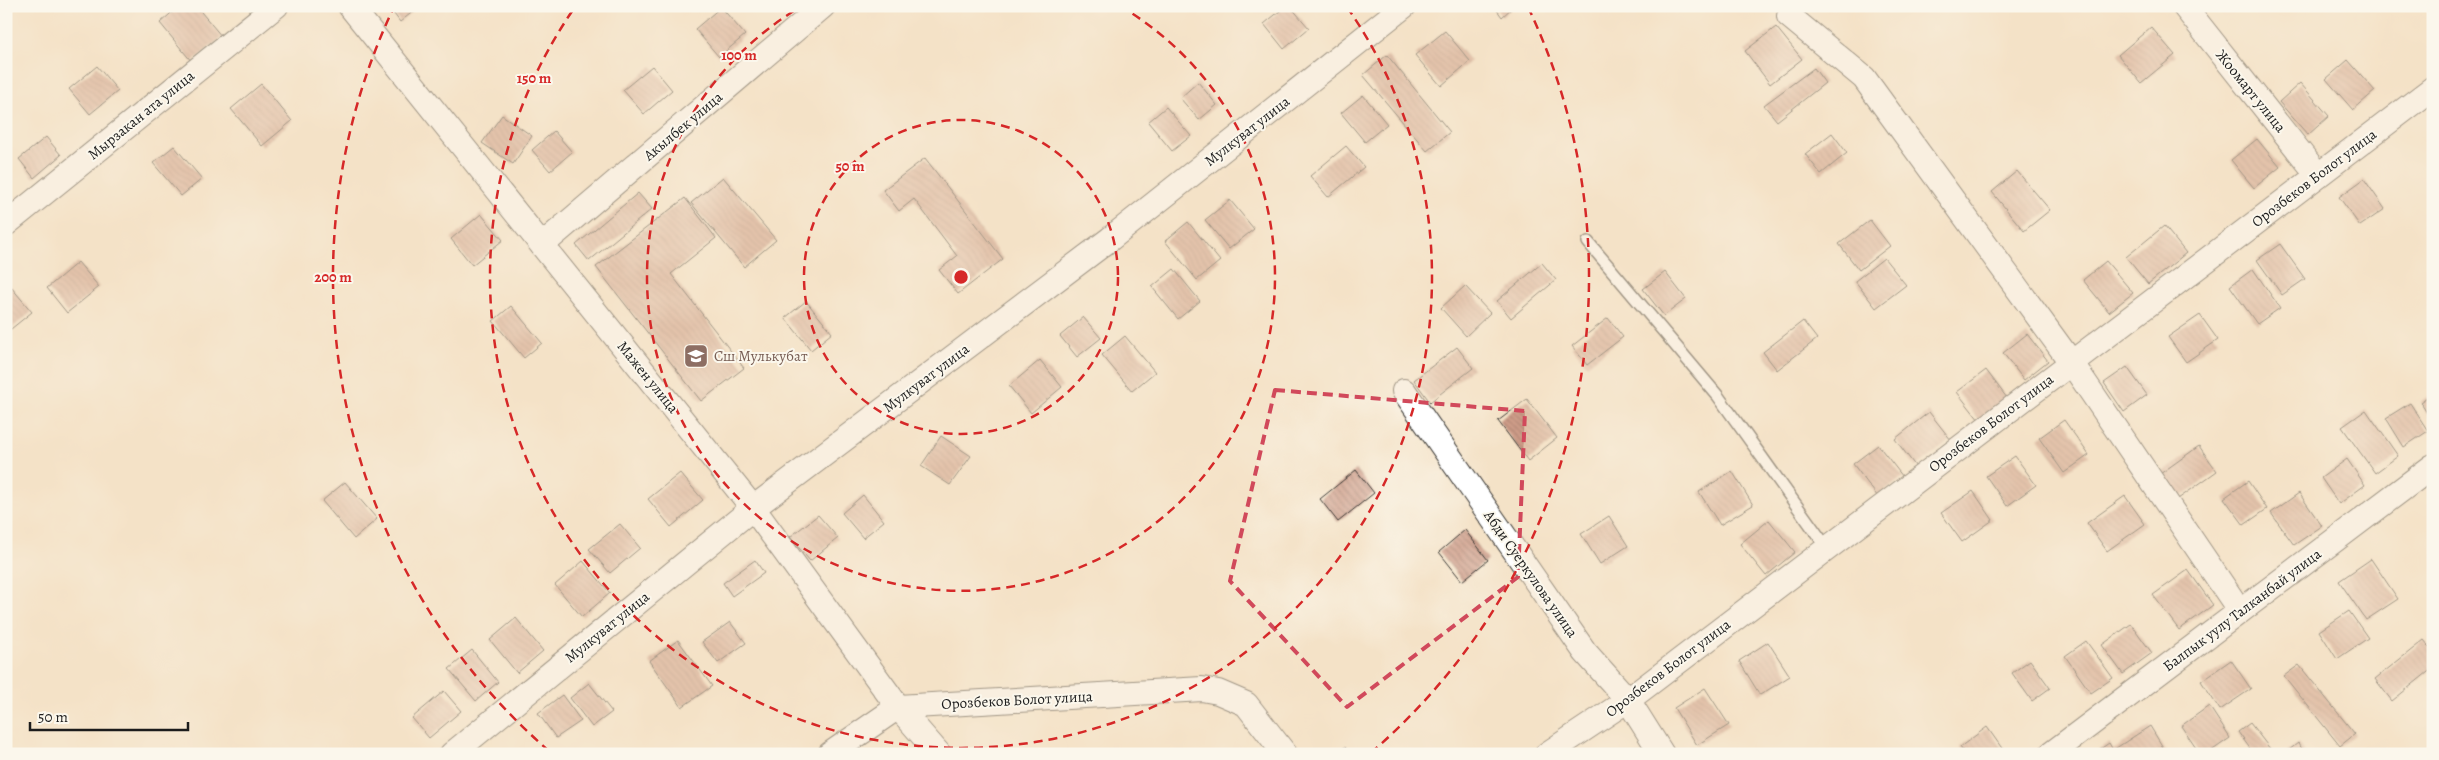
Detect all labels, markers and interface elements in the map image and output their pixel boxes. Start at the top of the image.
text: 100 m [721,45,757,65]
street label: Жоомарт улица [2211,45,2291,137]
street label: Мырзакан ата улица [84,66,199,164]
text: 150 m [517,68,552,88]
street label: Акылбек улица [638,87,727,166]
street label: Мулкуват улица [1200,91,1294,171]
street label: Орозбеков Болот улица [2247,124,2381,232]
text: 50 m [835,156,865,176]
text: 200 m [314,267,352,287]
centre of rings [952,268,970,286]
street label: Мажен улица [613,337,683,417]
street label: Мулкуват улица [879,339,973,417]
school or university icon: Сш Мулькубат [683,343,709,369]
place label: Сш Мулькубат [714,346,808,366]
street label: Орозбеков Болот улица [1924,369,2058,477]
street label: Абди Суеркулова улица [1479,506,1583,642]
street label: Балпык уулу Талканбай улица [2159,544,2325,676]
street label: Мулкуват улица [561,587,653,667]
street label: Орозбеков Болот улица [1601,614,1735,722]
street label: Орозбеков Болот улица [941,686,1093,714]
scale bar [30,700,188,732]
text: 50 m [38,707,68,727]

